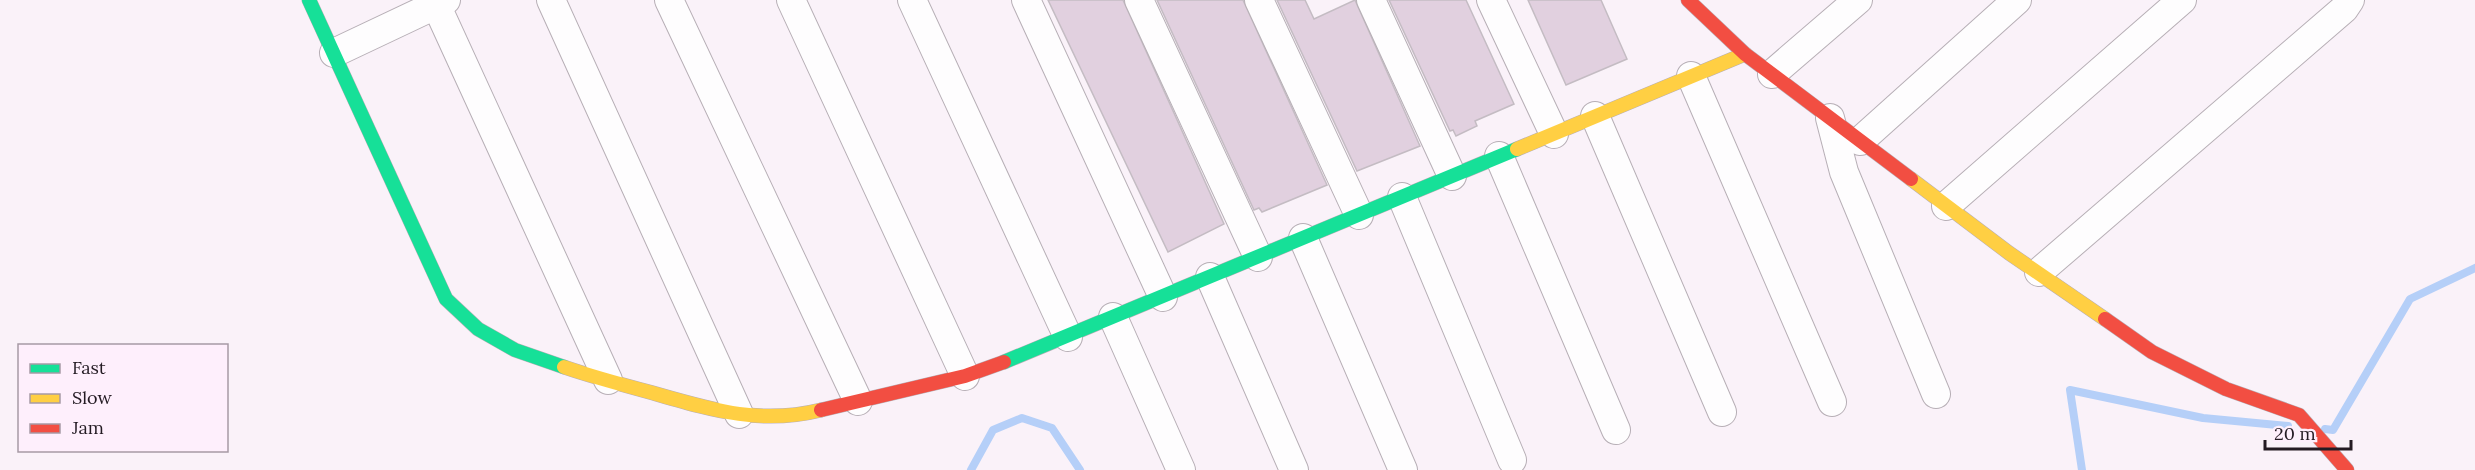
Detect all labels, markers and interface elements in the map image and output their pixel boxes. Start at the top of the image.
legend [18,344,228,452]
text: Fast [72,356,106,379]
text: Slow [72,386,112,409]
scale bar [2265,413,2350,451]
text: Jam [71,416,104,439]
text: 20 m [2274,422,2316,445]

